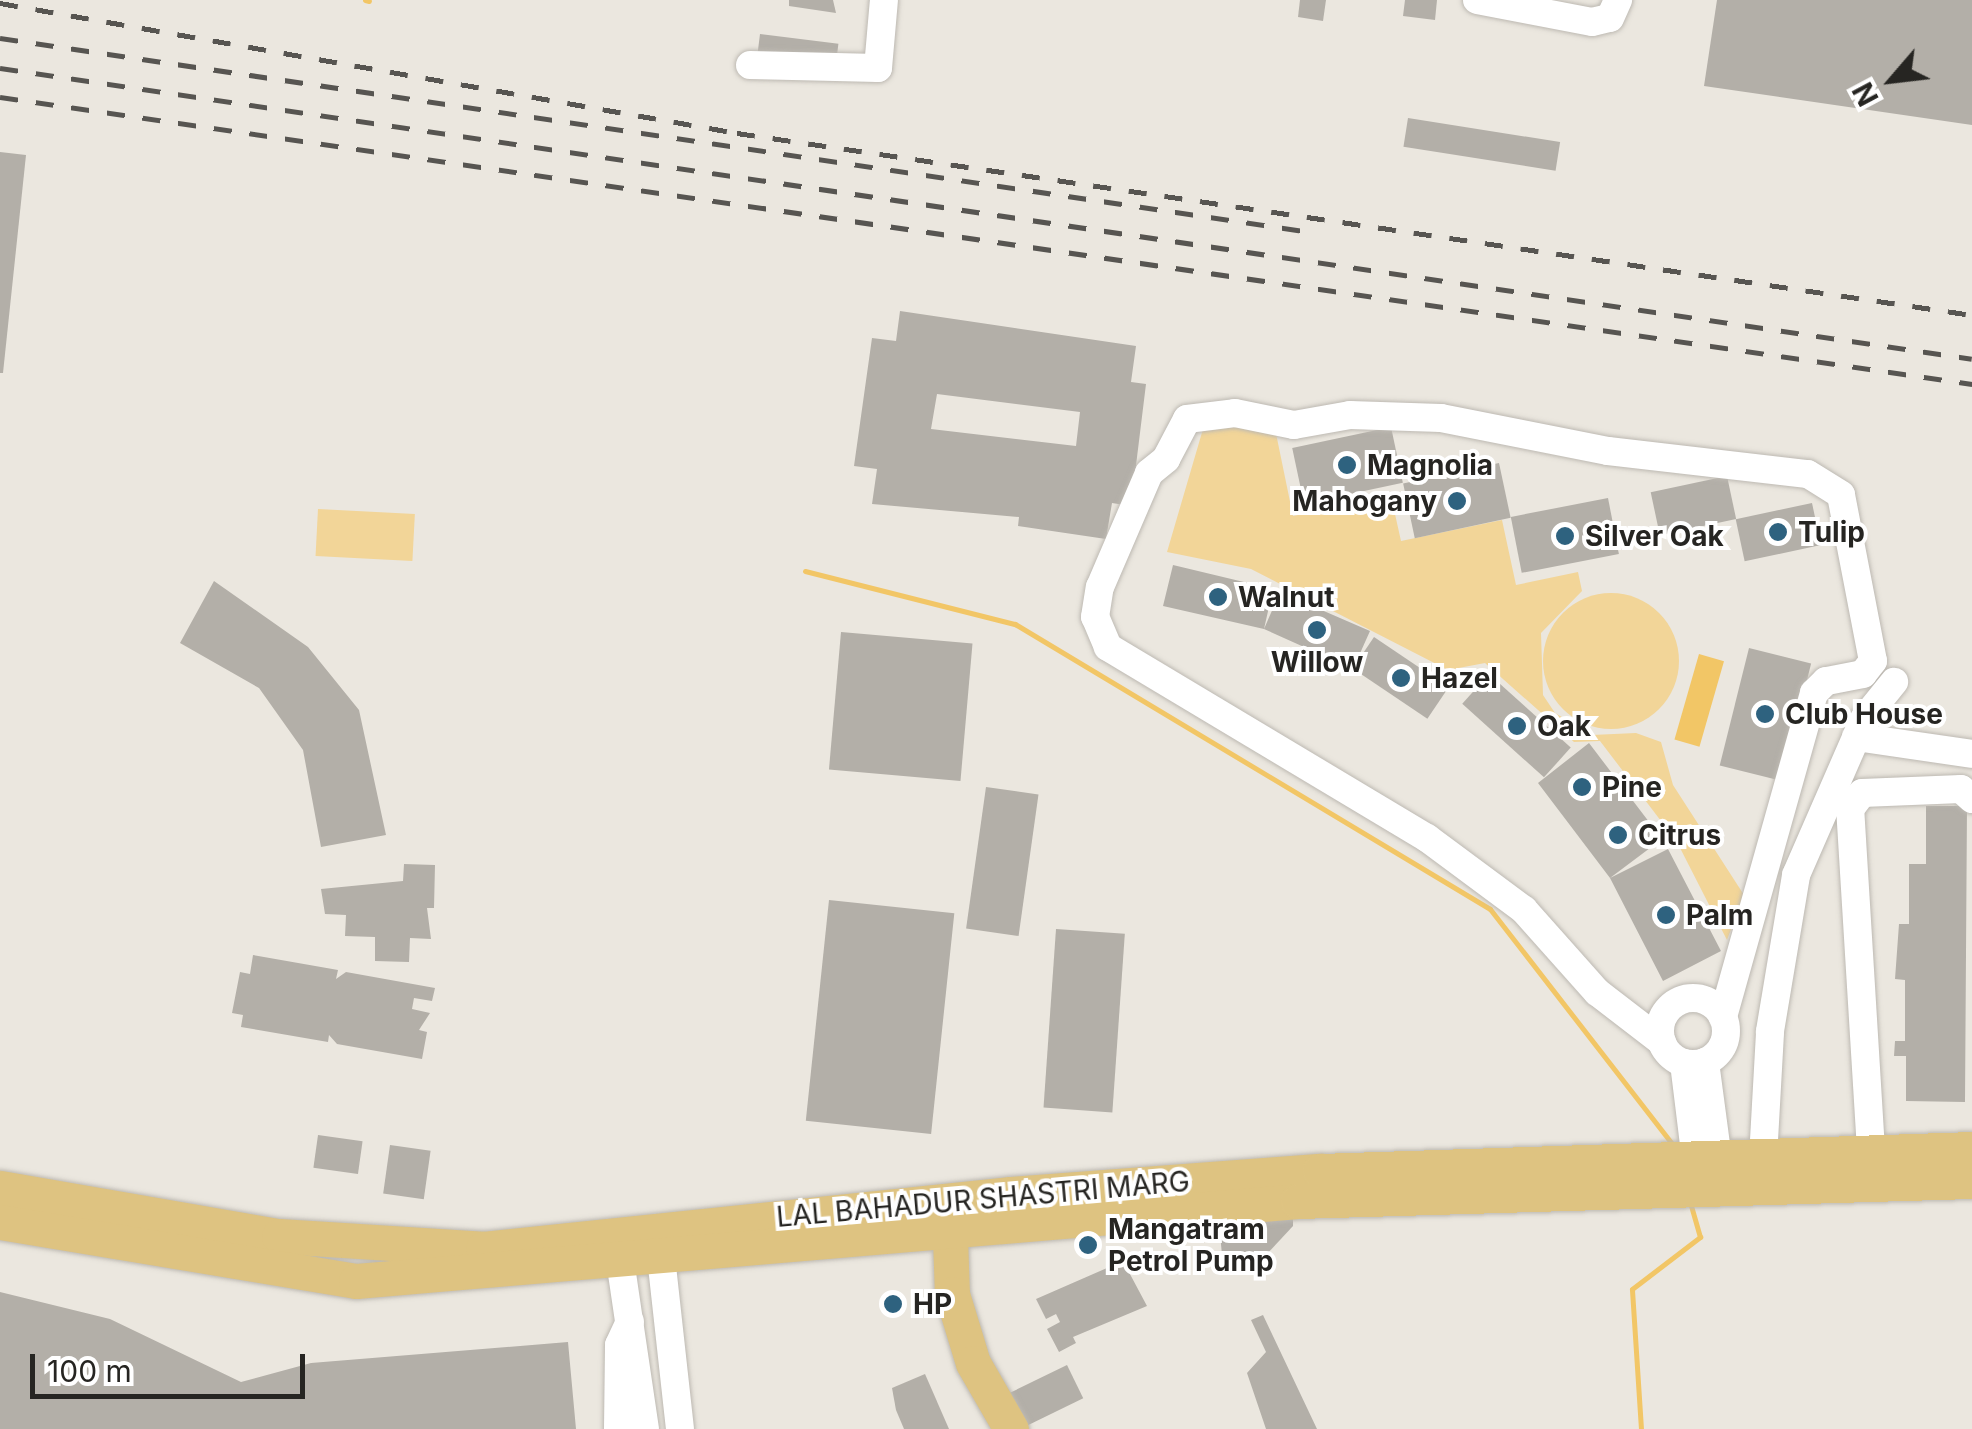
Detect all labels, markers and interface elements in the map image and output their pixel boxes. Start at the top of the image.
north arrow [1842,30,1942,130]
text: N [1845,77,1886,111]
place label: Magnolia [1367,448,1493,482]
marker: Magnolia [1336,454,1358,476]
place label: Mahogany [1292,484,1437,518]
marker: Mahogany [1446,490,1468,512]
place label: Tulip [1798,515,1865,549]
place label: Silver Oak [1585,519,1724,553]
marker: Tulip [1767,521,1789,543]
marker: Silver Oak [1554,525,1576,547]
place label: Walnut [1238,580,1334,614]
marker: Walnut [1207,586,1229,608]
marker: Willow [1306,619,1328,641]
place label: Willow [1271,645,1363,679]
place label: Hazel [1421,661,1498,695]
marker: Hazel [1390,667,1412,689]
place label: Club House [1785,697,1943,731]
marker: Club House [1754,703,1776,725]
place label: Oak [1537,709,1591,743]
marker: Oak [1506,715,1528,737]
place label: Pine [1602,770,1662,804]
marker: Pine [1571,776,1593,798]
place label: Citrus [1638,818,1721,852]
marker: Citrus [1607,824,1629,846]
place label: Palm [1686,898,1753,932]
marker: Palm [1655,904,1677,926]
street label: LAL BAHADUR SHASTRI MARG [775,1164,1191,1234]
place label: Mangatram Petrol Pump [1108,1212,1274,1278]
marker: Mangatram Petrol Pump [1077,1234,1099,1256]
place label: HP [913,1287,952,1321]
marker: HP [882,1293,904,1315]
scale bar [35,1334,310,1396]
text: 100 m [47,1353,132,1389]

